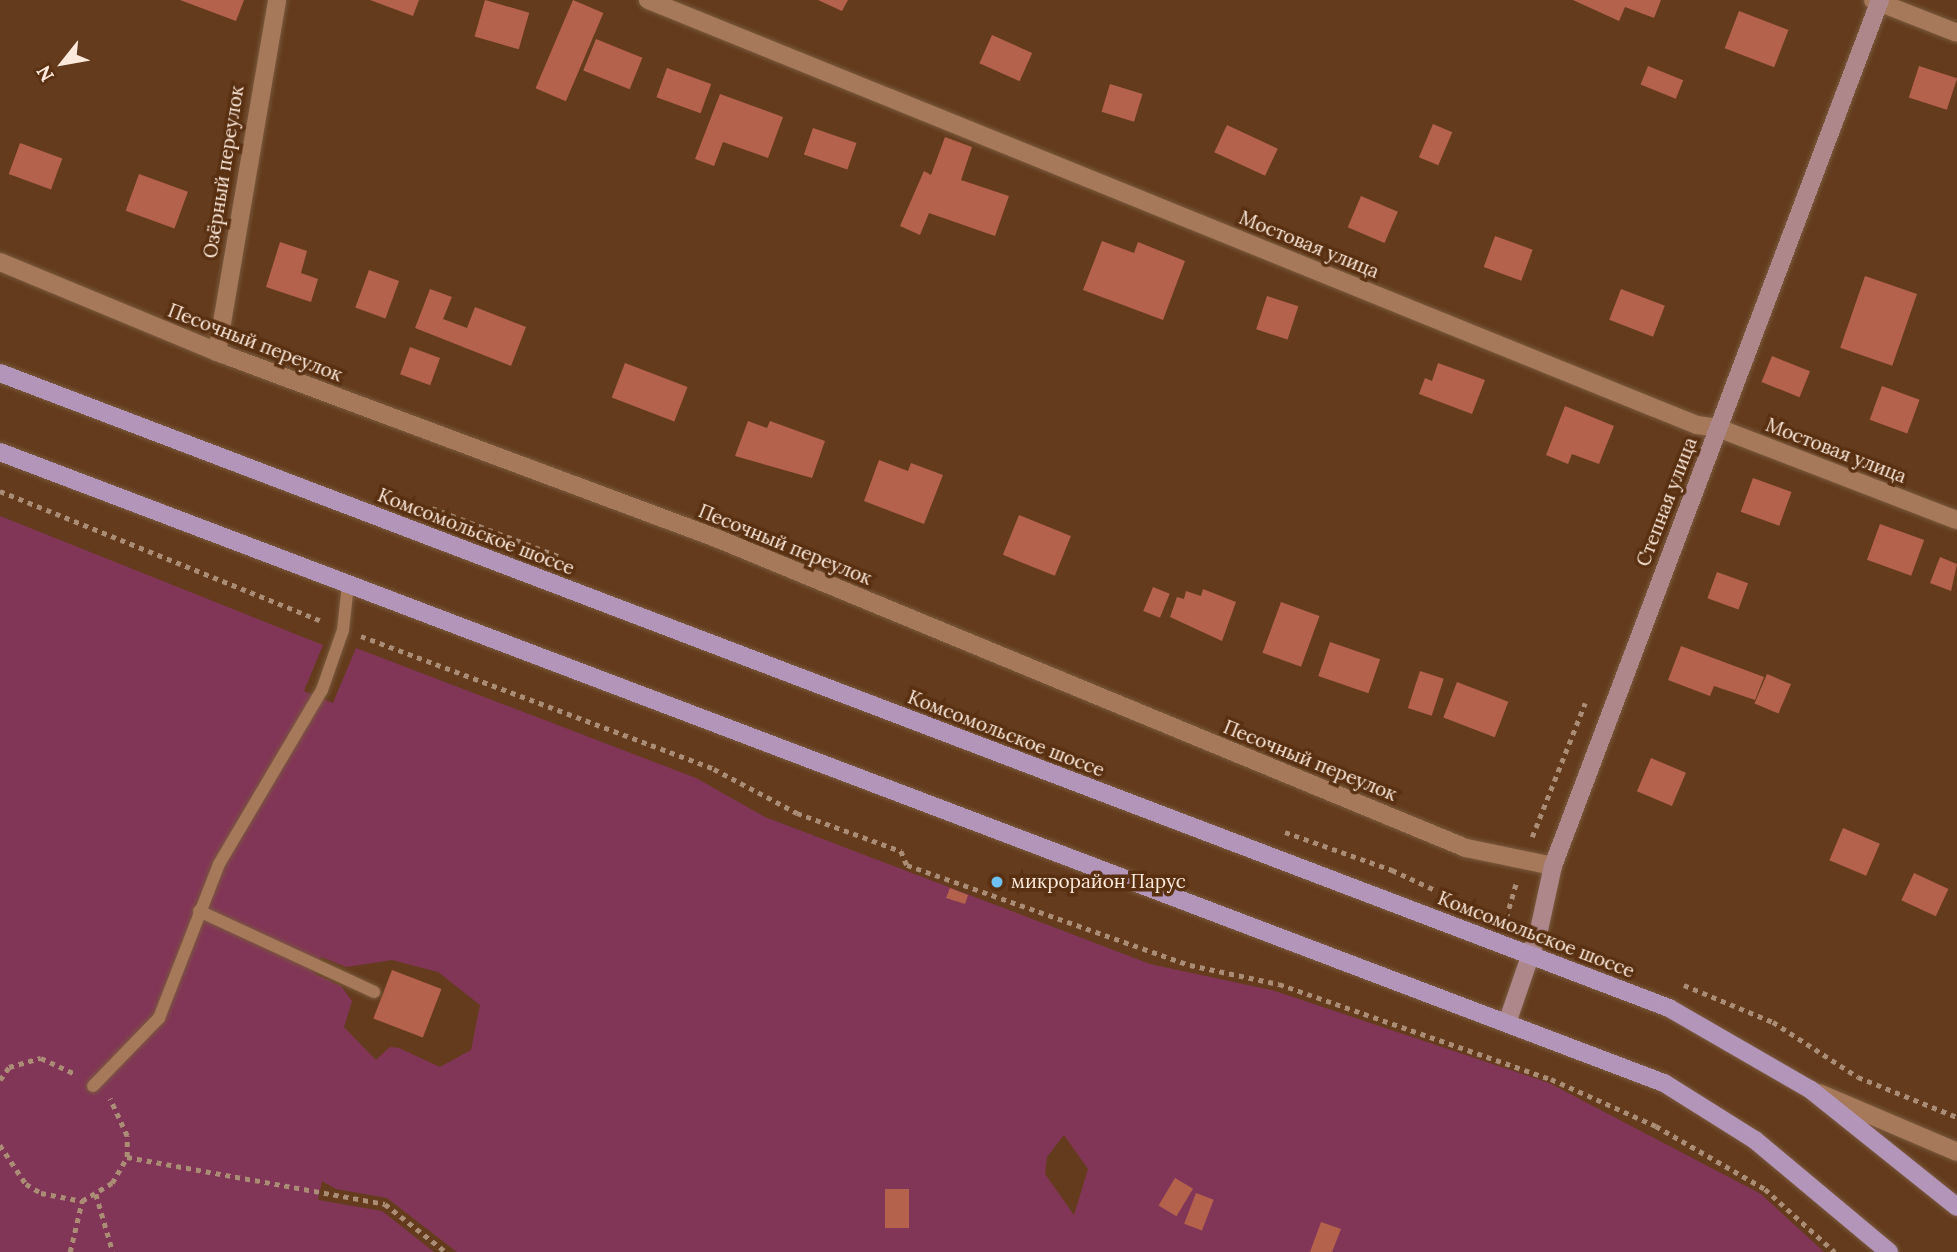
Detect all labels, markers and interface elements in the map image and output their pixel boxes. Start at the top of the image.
north arrow [28,28,98,98]
text: N [31,61,59,86]
street label: Озёрный переулок [199,84,249,260]
street label: Мостовая улица [1236,207,1382,283]
street label: Песочный переулок [165,299,345,387]
street label: Мостовая улица [1762,414,1910,488]
street label: Степная улица [1632,434,1702,570]
street label: Комсомольское шоссе [374,484,578,580]
street label: Песочный переулок [695,500,875,590]
street label: Комсомольское шоссе [904,686,1108,782]
street label: Песочный переулок [1220,716,1400,806]
place label: микрорайон Парус [1011,871,1186,893]
marker: микрорайон Парус [989,874,1005,890]
street label: Комсомольское шоссе [1434,887,1638,983]

